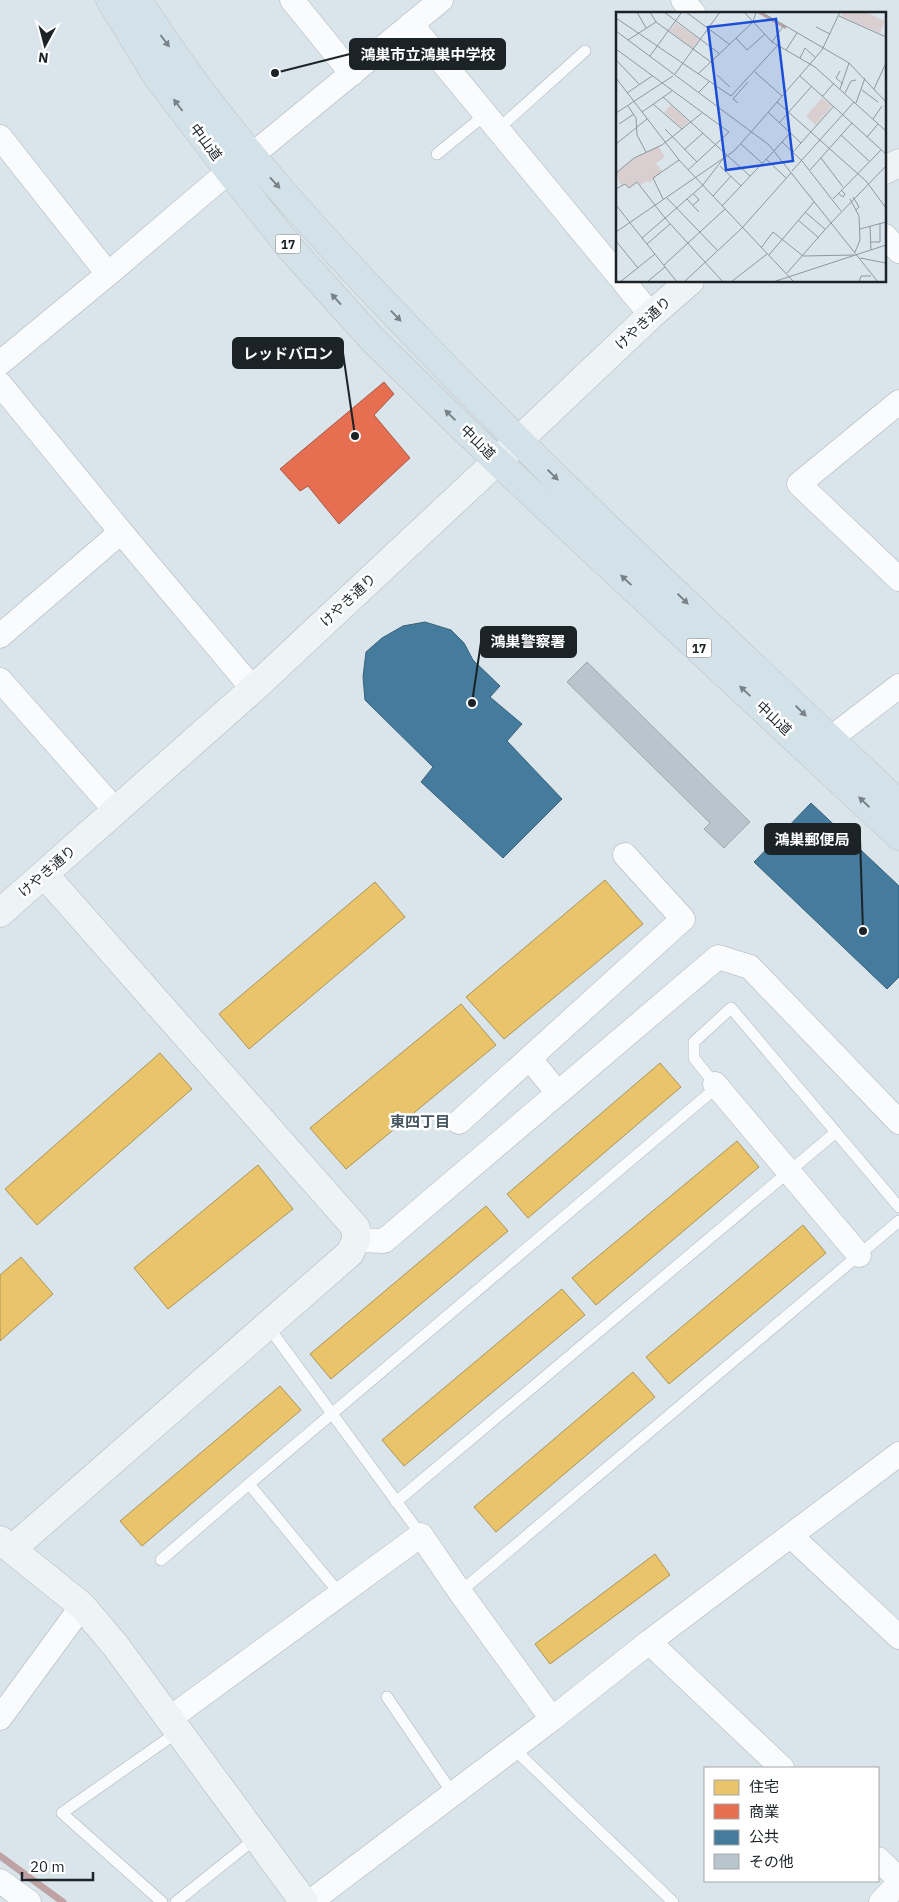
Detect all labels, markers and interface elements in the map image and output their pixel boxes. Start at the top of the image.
inset map [616,12,886,282]
north arrow [20,20,70,70]
one-way arrow [159,34,170,47]
callout: 鴻巣市立鴻巣中学校 [350,39,505,69]
text: 鴻巣市立鴻巣中学校 [360,45,496,64]
text: N [37,48,50,67]
one-way arrow [173,99,184,112]
street label: 中山道 [186,120,226,164]
one-way arrow [269,176,281,188]
road number: 17 [276,234,300,253]
one-way arrow [330,293,342,305]
street label: けやき通り [611,293,675,353]
one-way arrow [390,309,402,321]
callout: レッドバロン [233,338,343,368]
text: レッドバロン [243,344,333,363]
one-way arrow [444,409,456,421]
street label: 中山道 [457,421,499,463]
one-way arrow [547,469,559,481]
street label: けやき通り [316,570,380,630]
one-way arrow [620,574,632,586]
one-way arrow [677,593,689,605]
callout: 鴻巣警察署 [481,627,576,657]
text: 鴻巣警察署 [490,632,566,651]
road number: 17 [686,638,712,658]
one-way arrow [739,685,751,697]
street label: 中山道 [753,697,795,739]
one-way arrow [795,705,807,717]
one-way arrow [858,796,870,808]
callout: 鴻巣郵便局 [765,824,860,854]
text: 鴻巣郵便局 [774,830,850,849]
street label: けやき通り [15,841,79,901]
district label: 東四丁目 [390,1112,450,1131]
legend [704,1767,879,1882]
text: 住宅 [749,1777,779,1796]
text: 商業 [749,1802,779,1821]
text: 公共 [749,1827,779,1846]
scale bar [22,1850,94,1882]
text: その他 [749,1852,794,1871]
text: 20 m [30,1857,65,1876]

